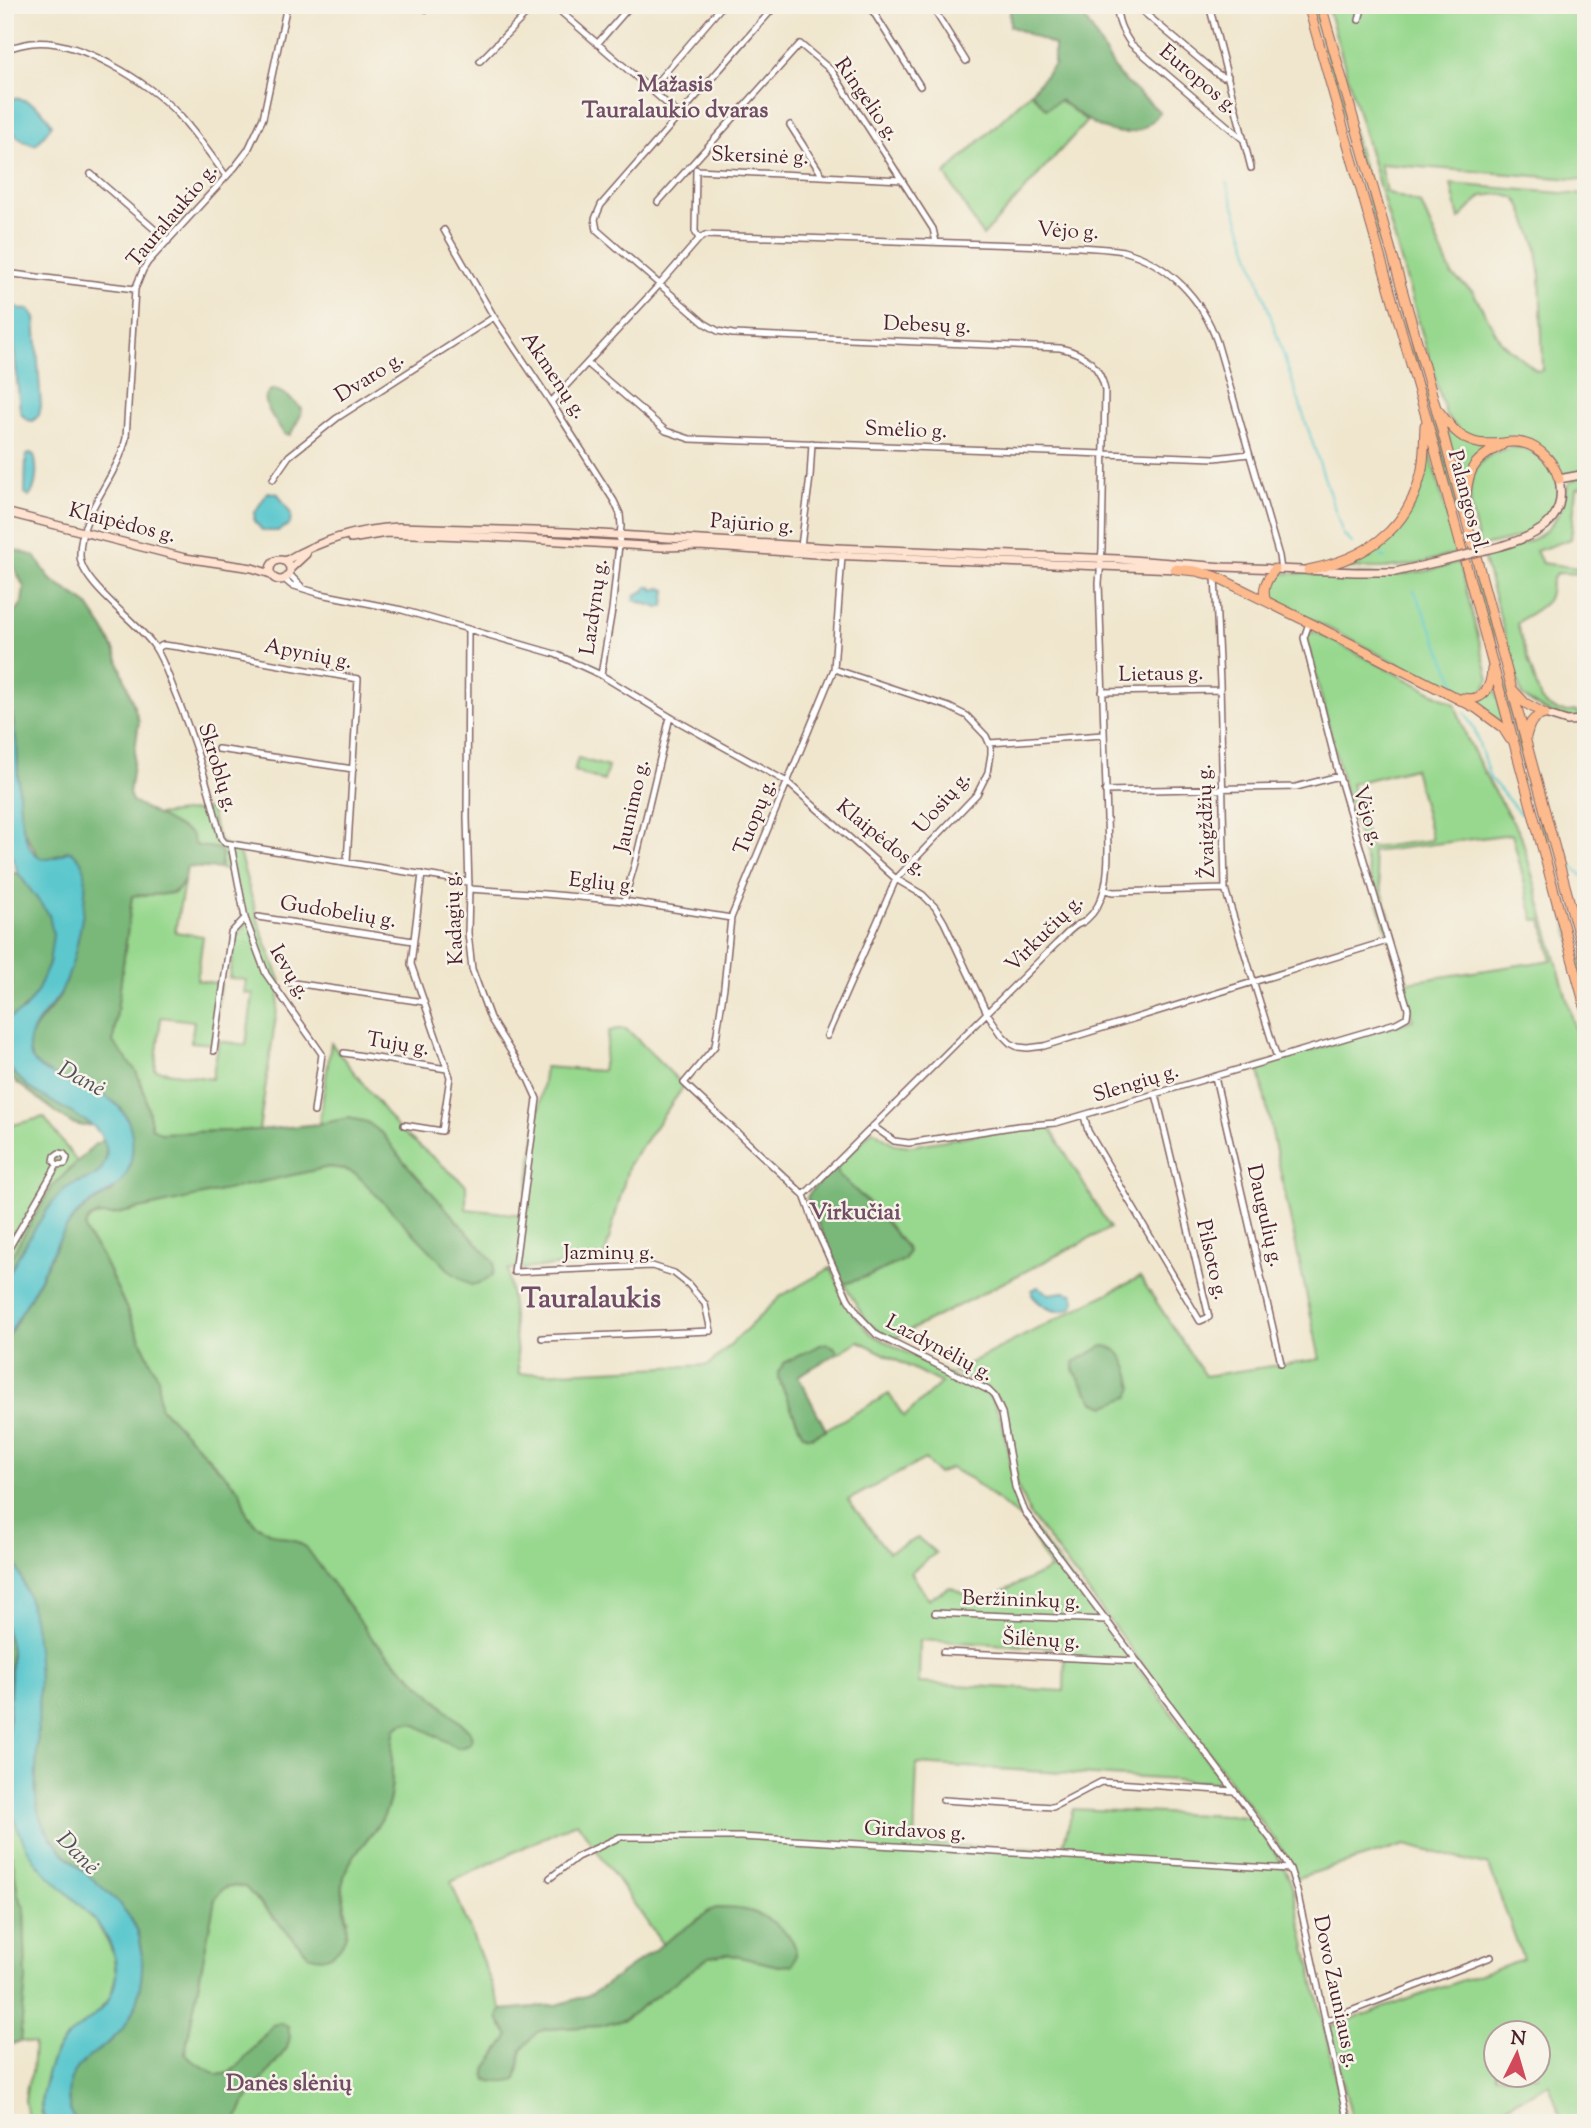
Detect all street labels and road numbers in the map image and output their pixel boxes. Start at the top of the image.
street label: Europos g. [1152,38,1244,122]
street label: Ringelio g. [826,52,906,148]
street label: Skersinė g. [711,140,809,174]
street label: Tauralaukio g. [120,157,226,275]
street label: Vėjo g. [1036,215,1100,249]
street label: Debesų g. [883,309,971,343]
street label: Akmenų g. [513,326,593,426]
street label: Dvaro g. [330,345,410,411]
street label: Smėlio g. [864,415,948,447]
street label: Palangos pl. [1439,447,1495,557]
street label: Klaipėdos g. [65,496,179,552]
street label: Pajūrio g. [709,507,795,543]
street label: Lazdynų g. [573,557,617,657]
street label: Apynių g. [262,632,354,678]
street label: Lietaus g. [1118,659,1204,691]
street label: Skroblų g. [189,720,245,816]
street label: Jaunimo g. [608,757,658,856]
street label: Žvaigždžių g. [1190,764,1224,878]
street label: Uosių g. [907,765,979,841]
street label: Tuopų g. [727,774,785,860]
street label: Vėjo g. [1344,782,1390,850]
street label: Klaipėdos g. [829,793,933,885]
street label: Eglių g. [567,866,637,902]
street label: Kadagių g. [438,870,472,966]
street label: Virkučių g. [999,888,1091,980]
street label: Gudobelių g. [278,889,398,937]
street label: Ievų g. [261,940,317,1006]
street label: Tujų g. [365,1025,431,1065]
street label: Slengių g. [1089,1057,1183,1111]
street label: Daugulių g. [1238,1162,1290,1270]
street label: Pilsoto g. [1187,1217,1235,1303]
street label: Jazminų g. [562,1239,655,1269]
street label: Lazdynėlių g. [880,1308,998,1390]
street label: Beržininkų g. [961,1584,1081,1618]
street label: Šilėnų g. [1001,1624,1081,1658]
street label: Girdavos g. [863,1814,967,1850]
street label: Dovo Zauniaus g. [1304,1913,1366,2071]

